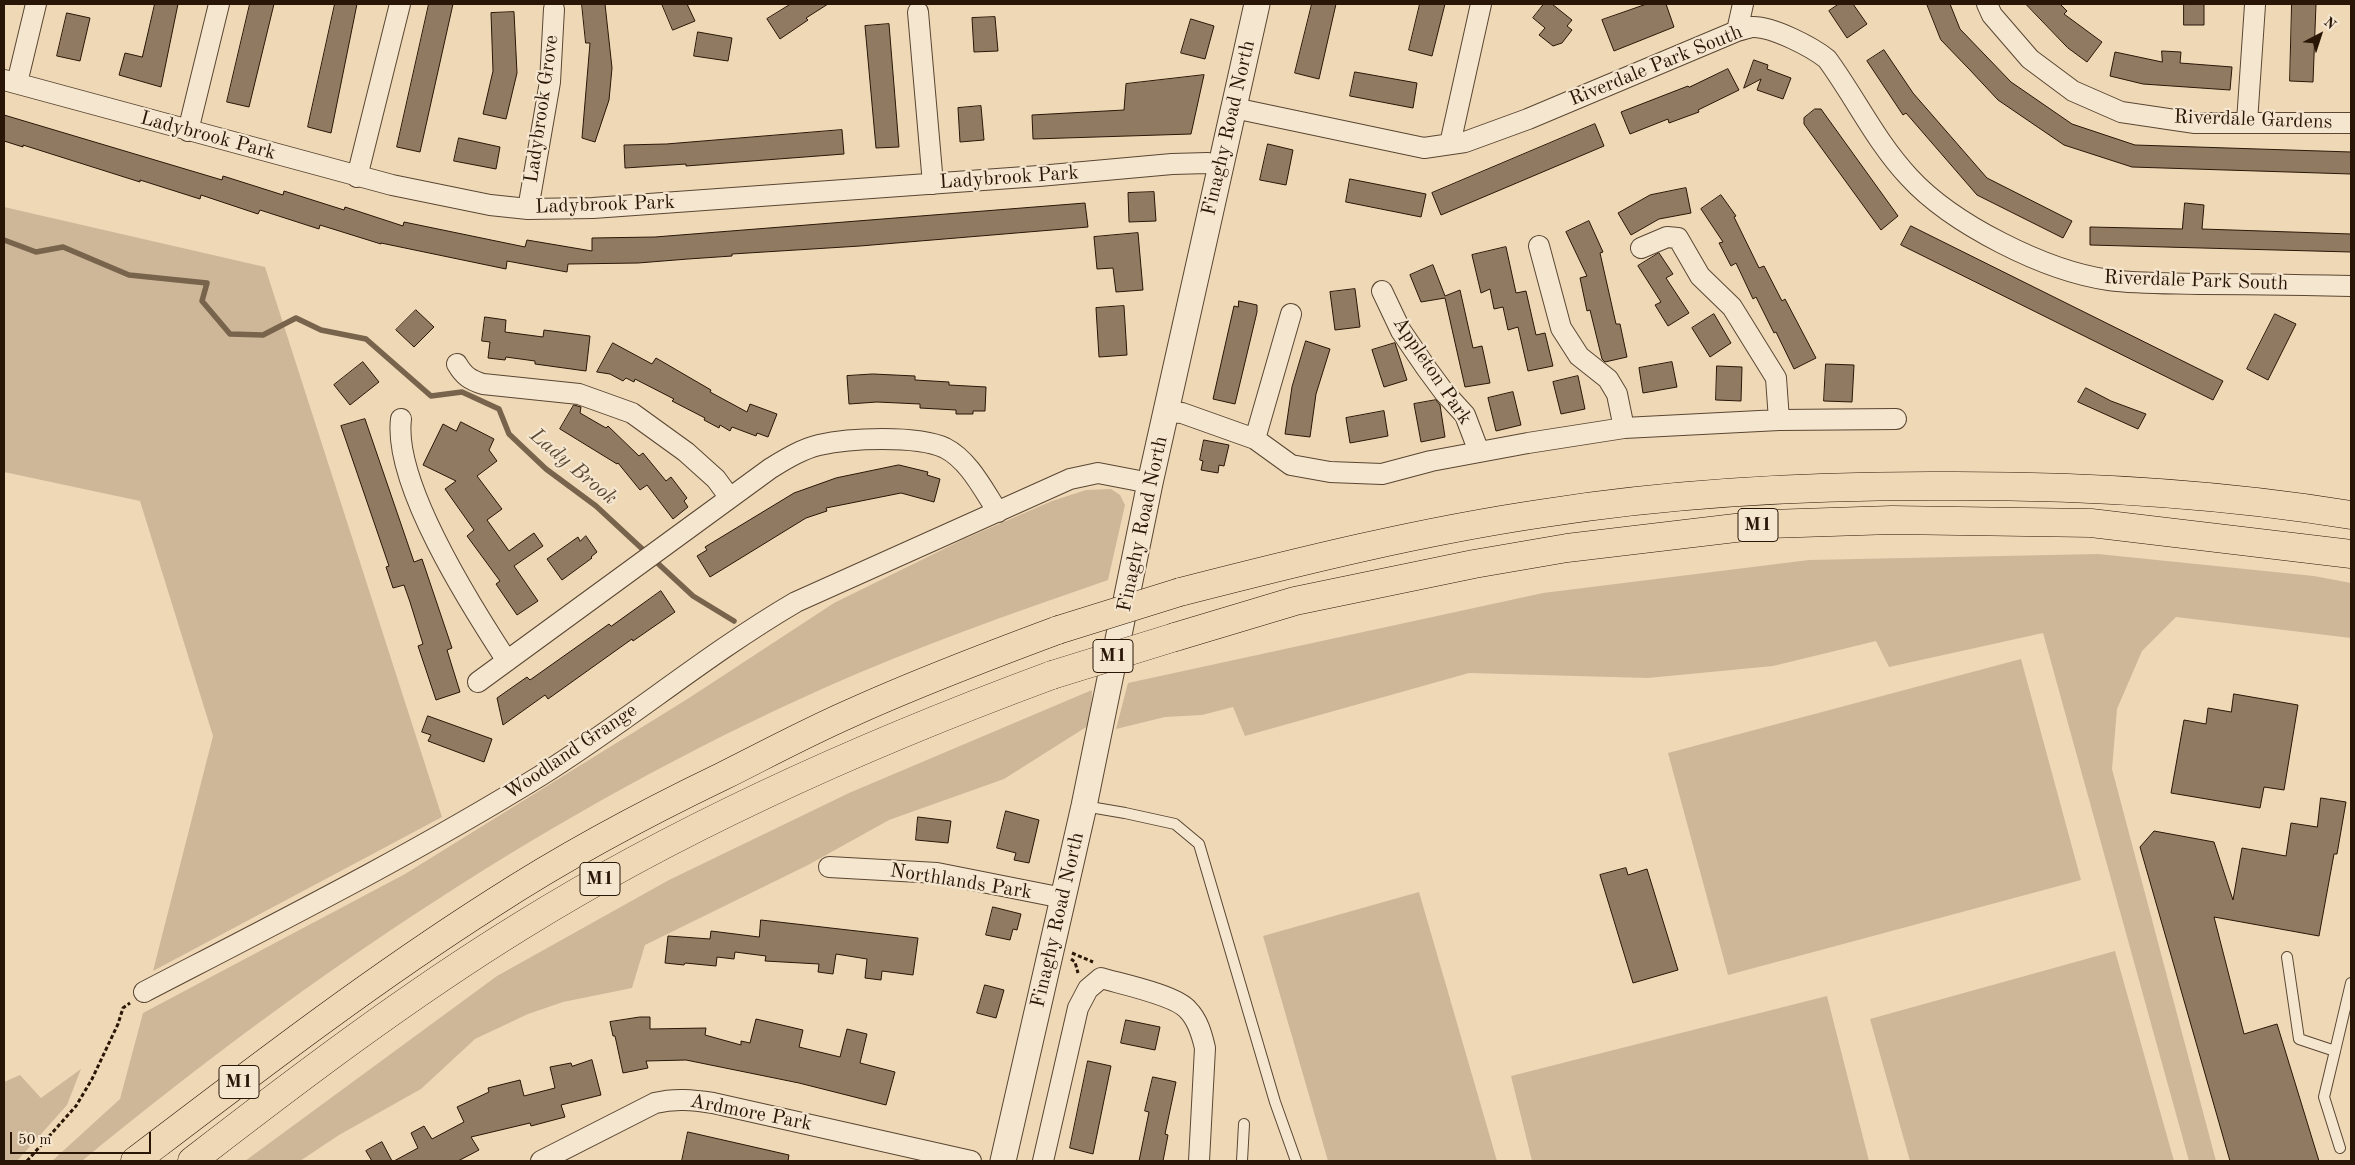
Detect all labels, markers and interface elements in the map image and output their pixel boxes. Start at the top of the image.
north arrow [2295,10,2345,60]
text: N [2321,15,2338,32]
street label: Riverdale Park South [1566,20,1746,112]
street label: Ladybrook Grove [520,33,564,185]
street label: Finaghy Road North [1197,38,1261,218]
street label: Riverdale Gardens [2173,105,2333,135]
street label: Ladybrook Park [137,106,279,166]
street label: Ladybrook Park [938,161,1080,195]
street label: Ladybrook Park [535,191,675,219]
street label: Riverdale Park South [2103,266,2289,296]
street label: Appleton Park [1387,312,1477,430]
water label: Lady Brook [524,423,622,511]
street label: Finaghy Road North [1113,434,1173,614]
road number: M1 [1738,508,1778,542]
road number: M1 [1093,640,1133,672]
street label: Woodland Grange [500,699,642,805]
street label: Finaghy Road North [1026,830,1090,1010]
street label: Northlands Park [888,859,1034,905]
road number: M1 [580,862,620,896]
road number: M1 [219,1066,259,1098]
street label: Ardmore Park [688,1089,814,1137]
scale bar [12,1122,154,1154]
text: 50 m [18,1133,52,1148]

